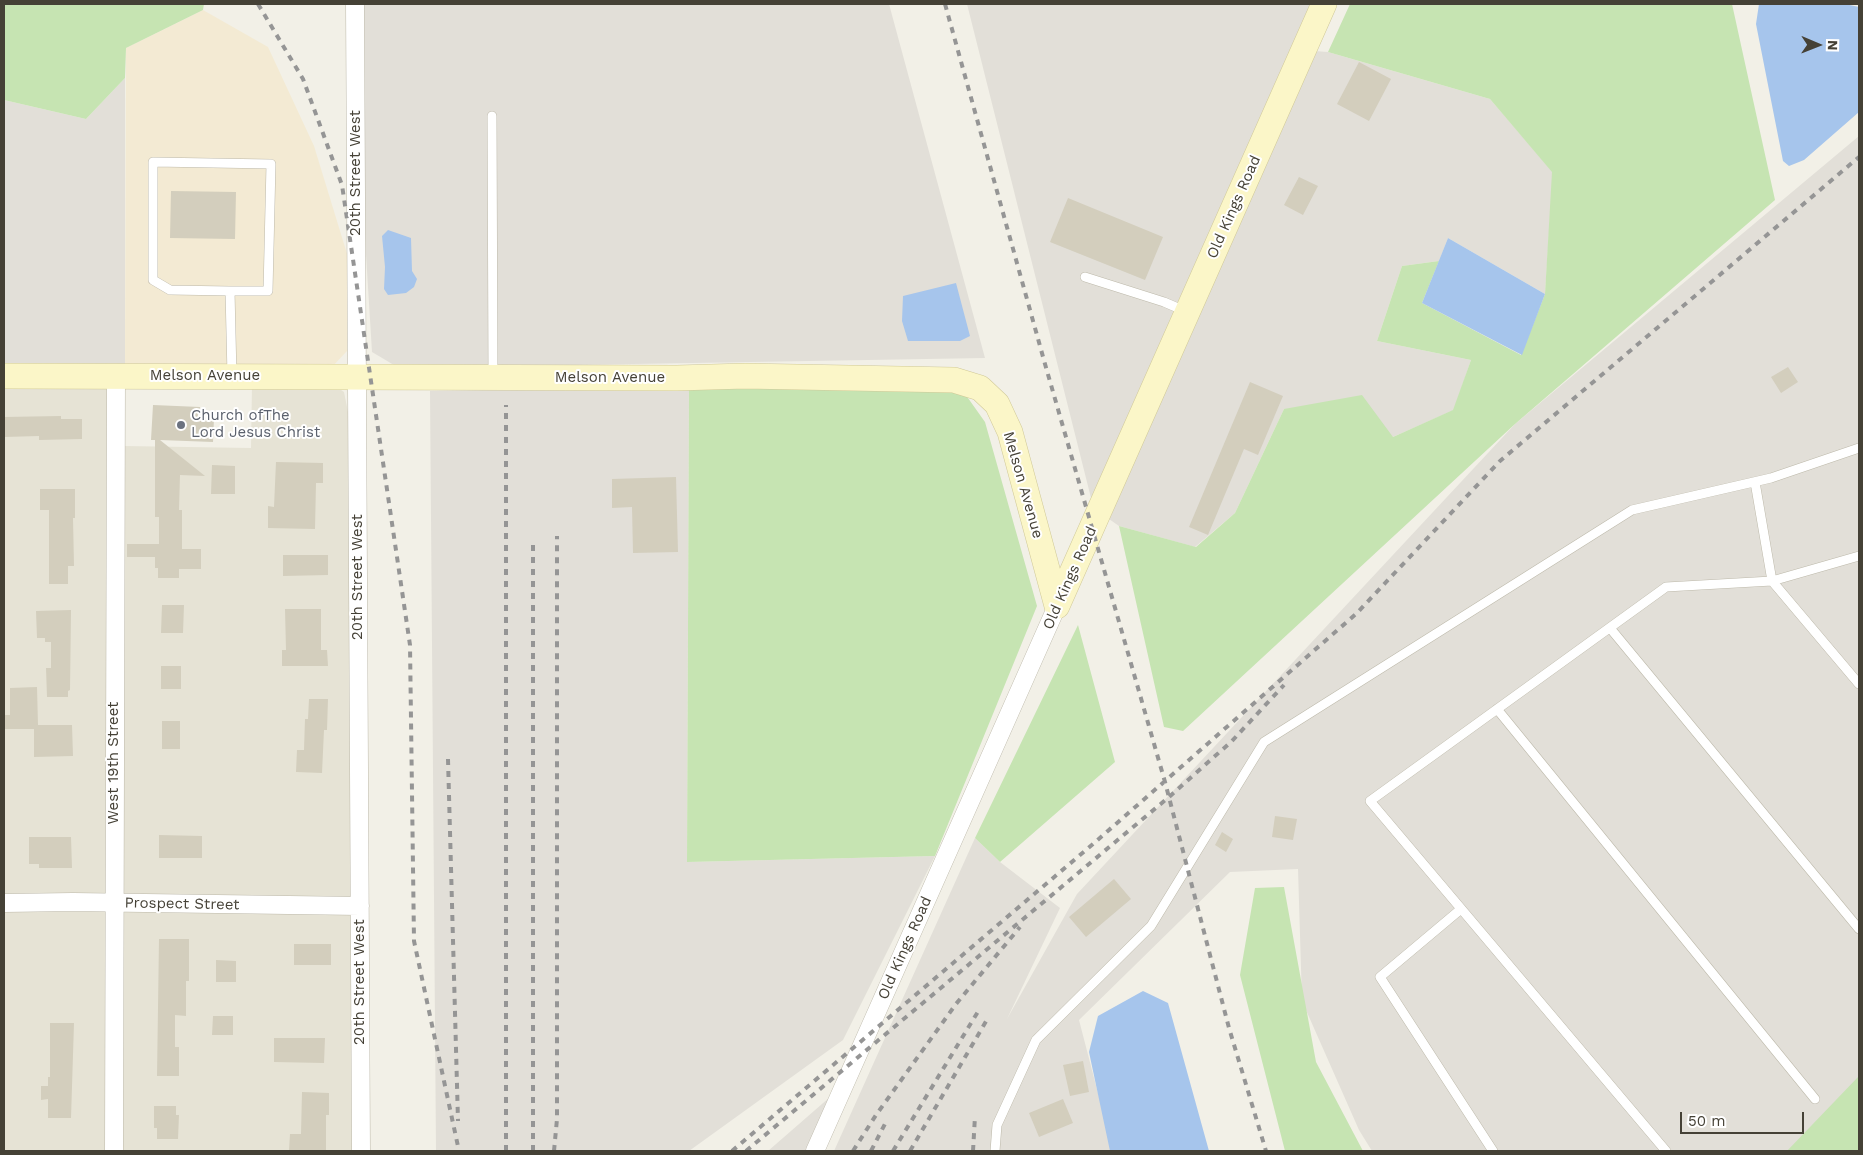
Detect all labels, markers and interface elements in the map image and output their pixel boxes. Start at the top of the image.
north arrow [1793,20,1843,70]
text: N [1825,40,1841,51]
street label: 20th Street West [347,110,365,236]
street label: Old Kings Road [1203,153,1265,261]
street label: Melson Avenue [150,367,260,385]
street label: Melson Avenue [555,369,665,387]
place label: Church ofThe Lord Jesus Christ [191,407,320,442]
marker: Church ofThe Lord Jesus Christ [175,419,187,431]
street label: Melson Avenue [999,430,1047,540]
street label: 20th Street West [349,514,367,640]
street label: Old Kings Road [1039,524,1101,632]
street label: West 19th Street [105,702,123,824]
street label: Prospect Street [124,894,240,914]
street label: Old Kings Road [874,894,936,1002]
street label: 20th Street West [351,919,369,1045]
scale bar [1683,1102,1807,1134]
text: 50 m [1688,1112,1725,1130]

